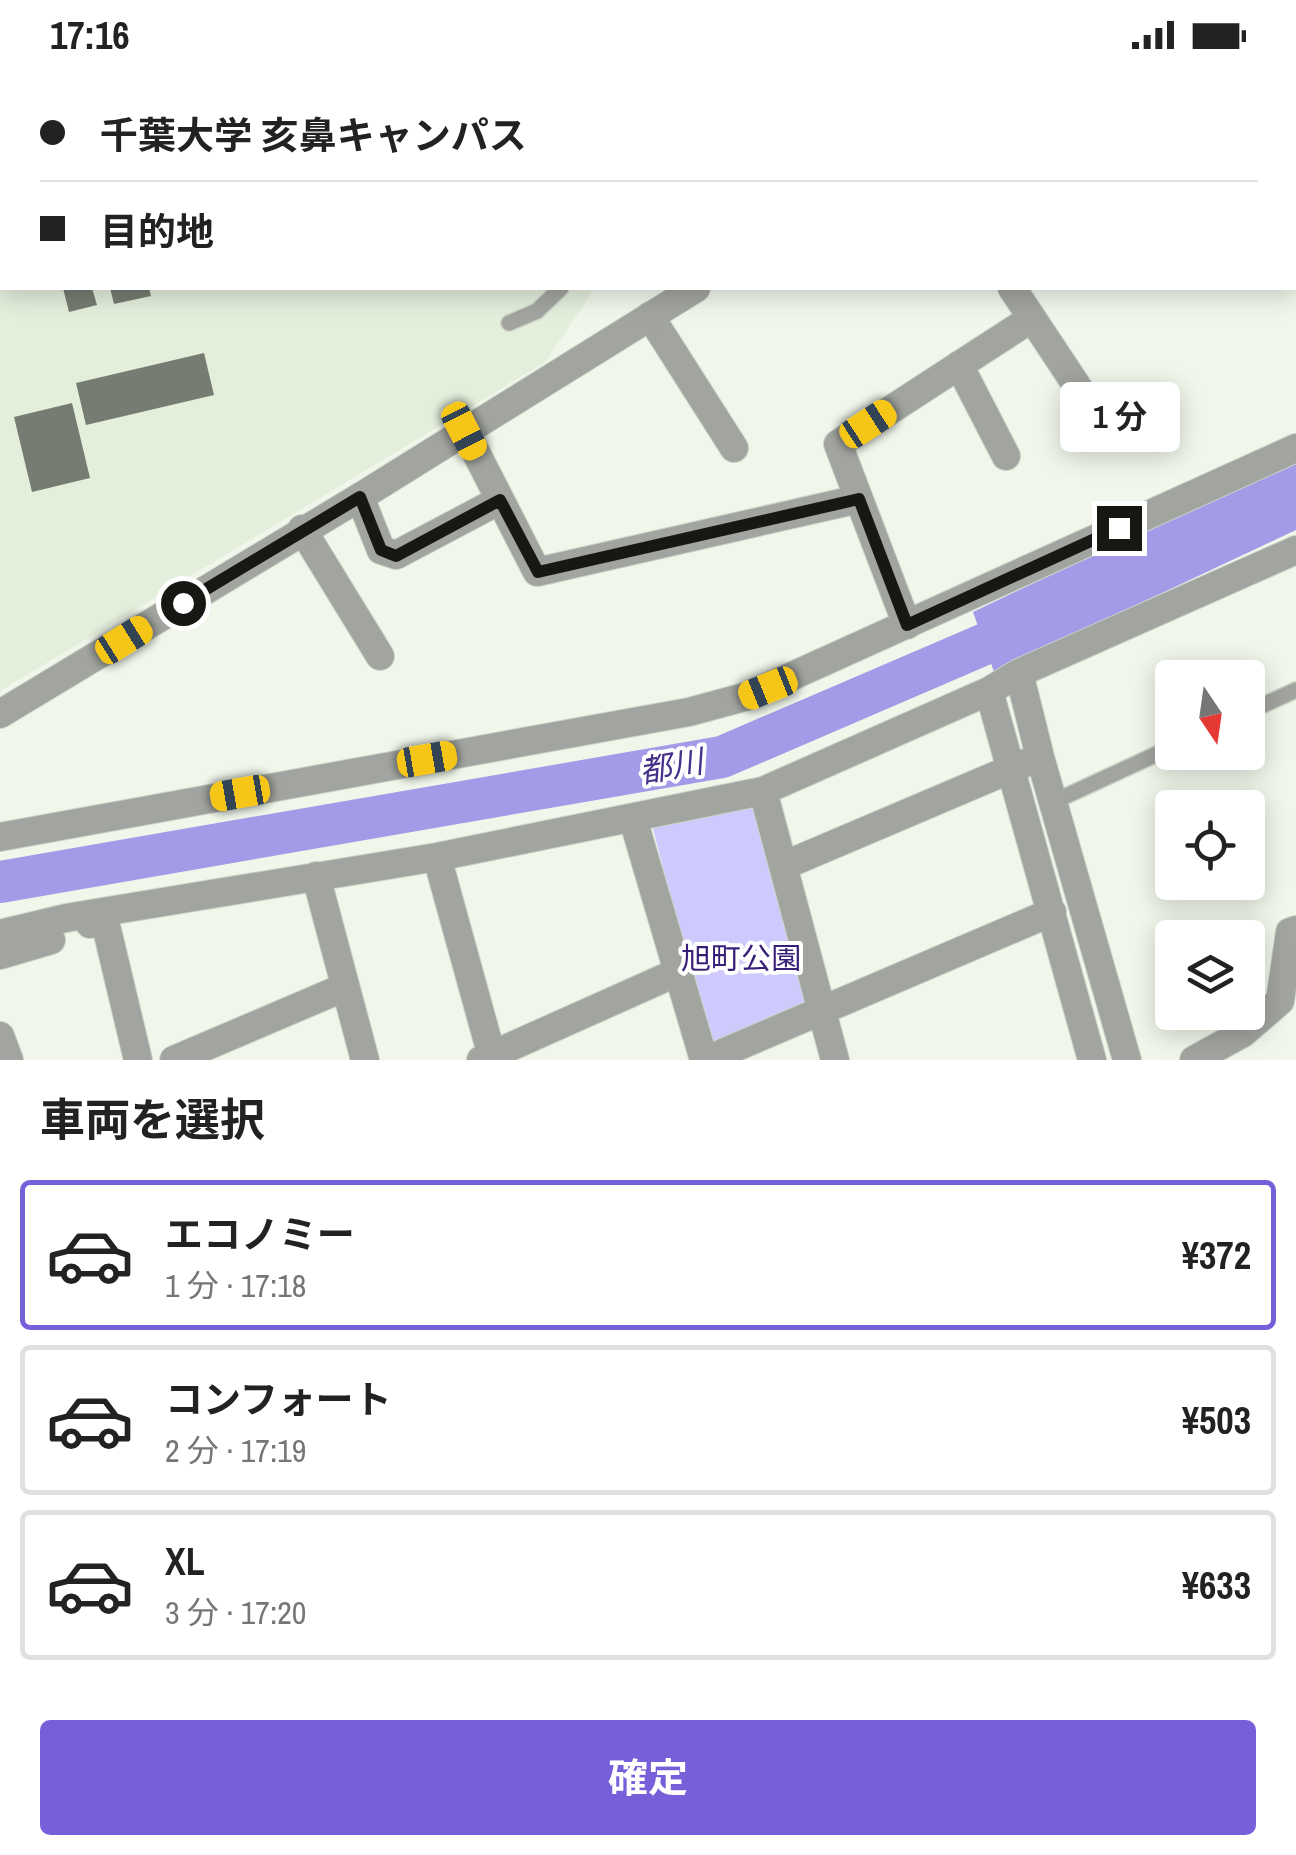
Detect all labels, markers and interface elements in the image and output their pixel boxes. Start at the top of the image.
text: 17:16 [50,10,130,61]
text: 千葉大学 亥鼻キャンパス [100,110,527,161]
text: 目的地 [100,206,214,257]
callout: 1 分 [1059,383,1179,453]
car [835,395,901,453]
text: 1 分 [1093,395,1147,438]
car [437,397,491,465]
route end [1097,506,1142,551]
route start [161,581,206,626]
car [91,611,157,669]
north arrow [1155,660,1265,770]
map controls [1155,660,1265,1030]
car [735,663,801,713]
car [395,739,459,779]
water label: 都川 [636,739,709,793]
car [208,773,272,813]
button: locate [1155,790,1265,900]
button: layers [1155,920,1265,1030]
park label: 旭町公園 [681,938,801,978]
text: 車両を選択 [40,1089,265,1150]
text: エコノミー [165,1209,355,1260]
icon: car [45,1210,135,1300]
text: ¥372 [1182,1230,1251,1281]
text: 1 分 · 17:18 [165,1264,306,1307]
text: コンフォート [165,1374,392,1425]
icon: car [45,1375,135,1465]
text: ¥503 [1182,1395,1251,1446]
text: 2 分 · 17:19 [165,1429,306,1472]
text: XL [165,1536,205,1587]
icon: car [45,1540,135,1630]
text: ¥633 [1182,1560,1251,1611]
text: 3 分 · 17:20 [165,1591,306,1634]
button: 確定 [40,1720,1256,1835]

